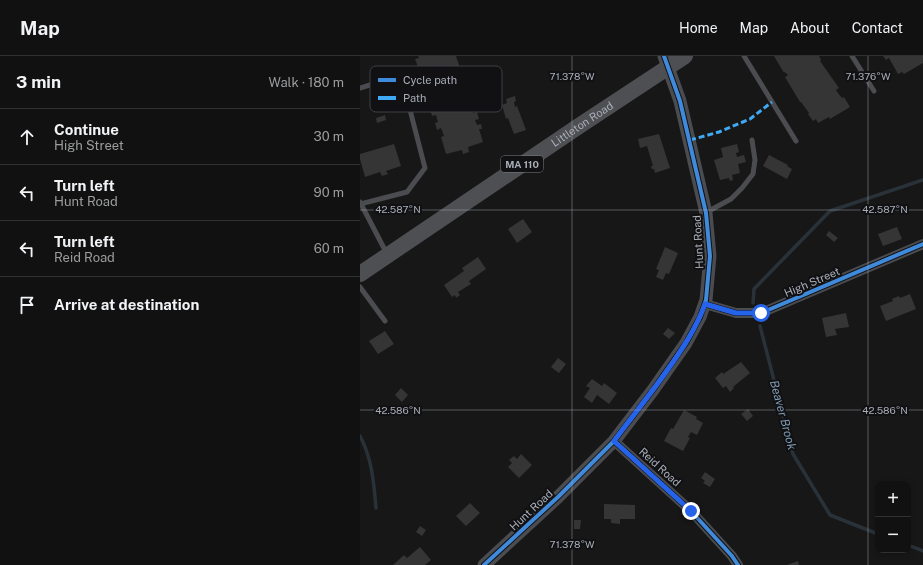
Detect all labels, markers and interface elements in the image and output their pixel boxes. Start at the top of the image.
text: Map [20,17,60,39]
text: Home [679,20,718,36]
text: Map [740,20,768,36]
text: About [790,20,830,36]
text: Contact [852,20,903,36]
legend [370,66,502,112]
text: 71.378°W [549,70,595,82]
text: 71.376°W [846,70,891,82]
text: 3 min [16,72,61,92]
text: Cycle path [403,74,457,86]
text: Walk · 180 m [269,75,344,90]
text: Path [403,92,426,104]
street label: Littleton Road [549,99,615,149]
text: Continue [54,121,119,138]
icon: ahead [16,126,38,148]
text: 30 m [314,129,344,144]
text: High Street [54,138,124,153]
road number: MA 110 [501,156,543,172]
text: Turn left [54,177,115,194]
icon: left [16,182,38,204]
text: 90 m [314,185,344,200]
text: Hunt Road [54,194,118,209]
text: 42.587°N [375,203,421,215]
text: 42.587°N [862,203,908,215]
street label: Hunt Road [691,215,705,269]
text: Turn left [54,233,115,250]
icon: left [16,238,38,260]
text: 60 m [314,241,344,256]
text: Reid Road [54,250,115,265]
street label: High Street [782,265,842,299]
icon: arrive [16,294,38,316]
text: Arrive at destination [54,296,199,313]
route start [752,304,770,322]
water label: Beaver Brook [767,379,799,452]
text: 42.586°N [375,404,421,416]
text: 42.586°N [862,404,908,416]
street label: Reid Road [637,445,683,489]
map controls [875,481,911,553]
button: + [875,481,911,517]
street label: Hunt Road [507,487,555,533]
route end [682,502,700,520]
button: − [875,517,911,553]
text: 71.378°W [549,538,595,550]

